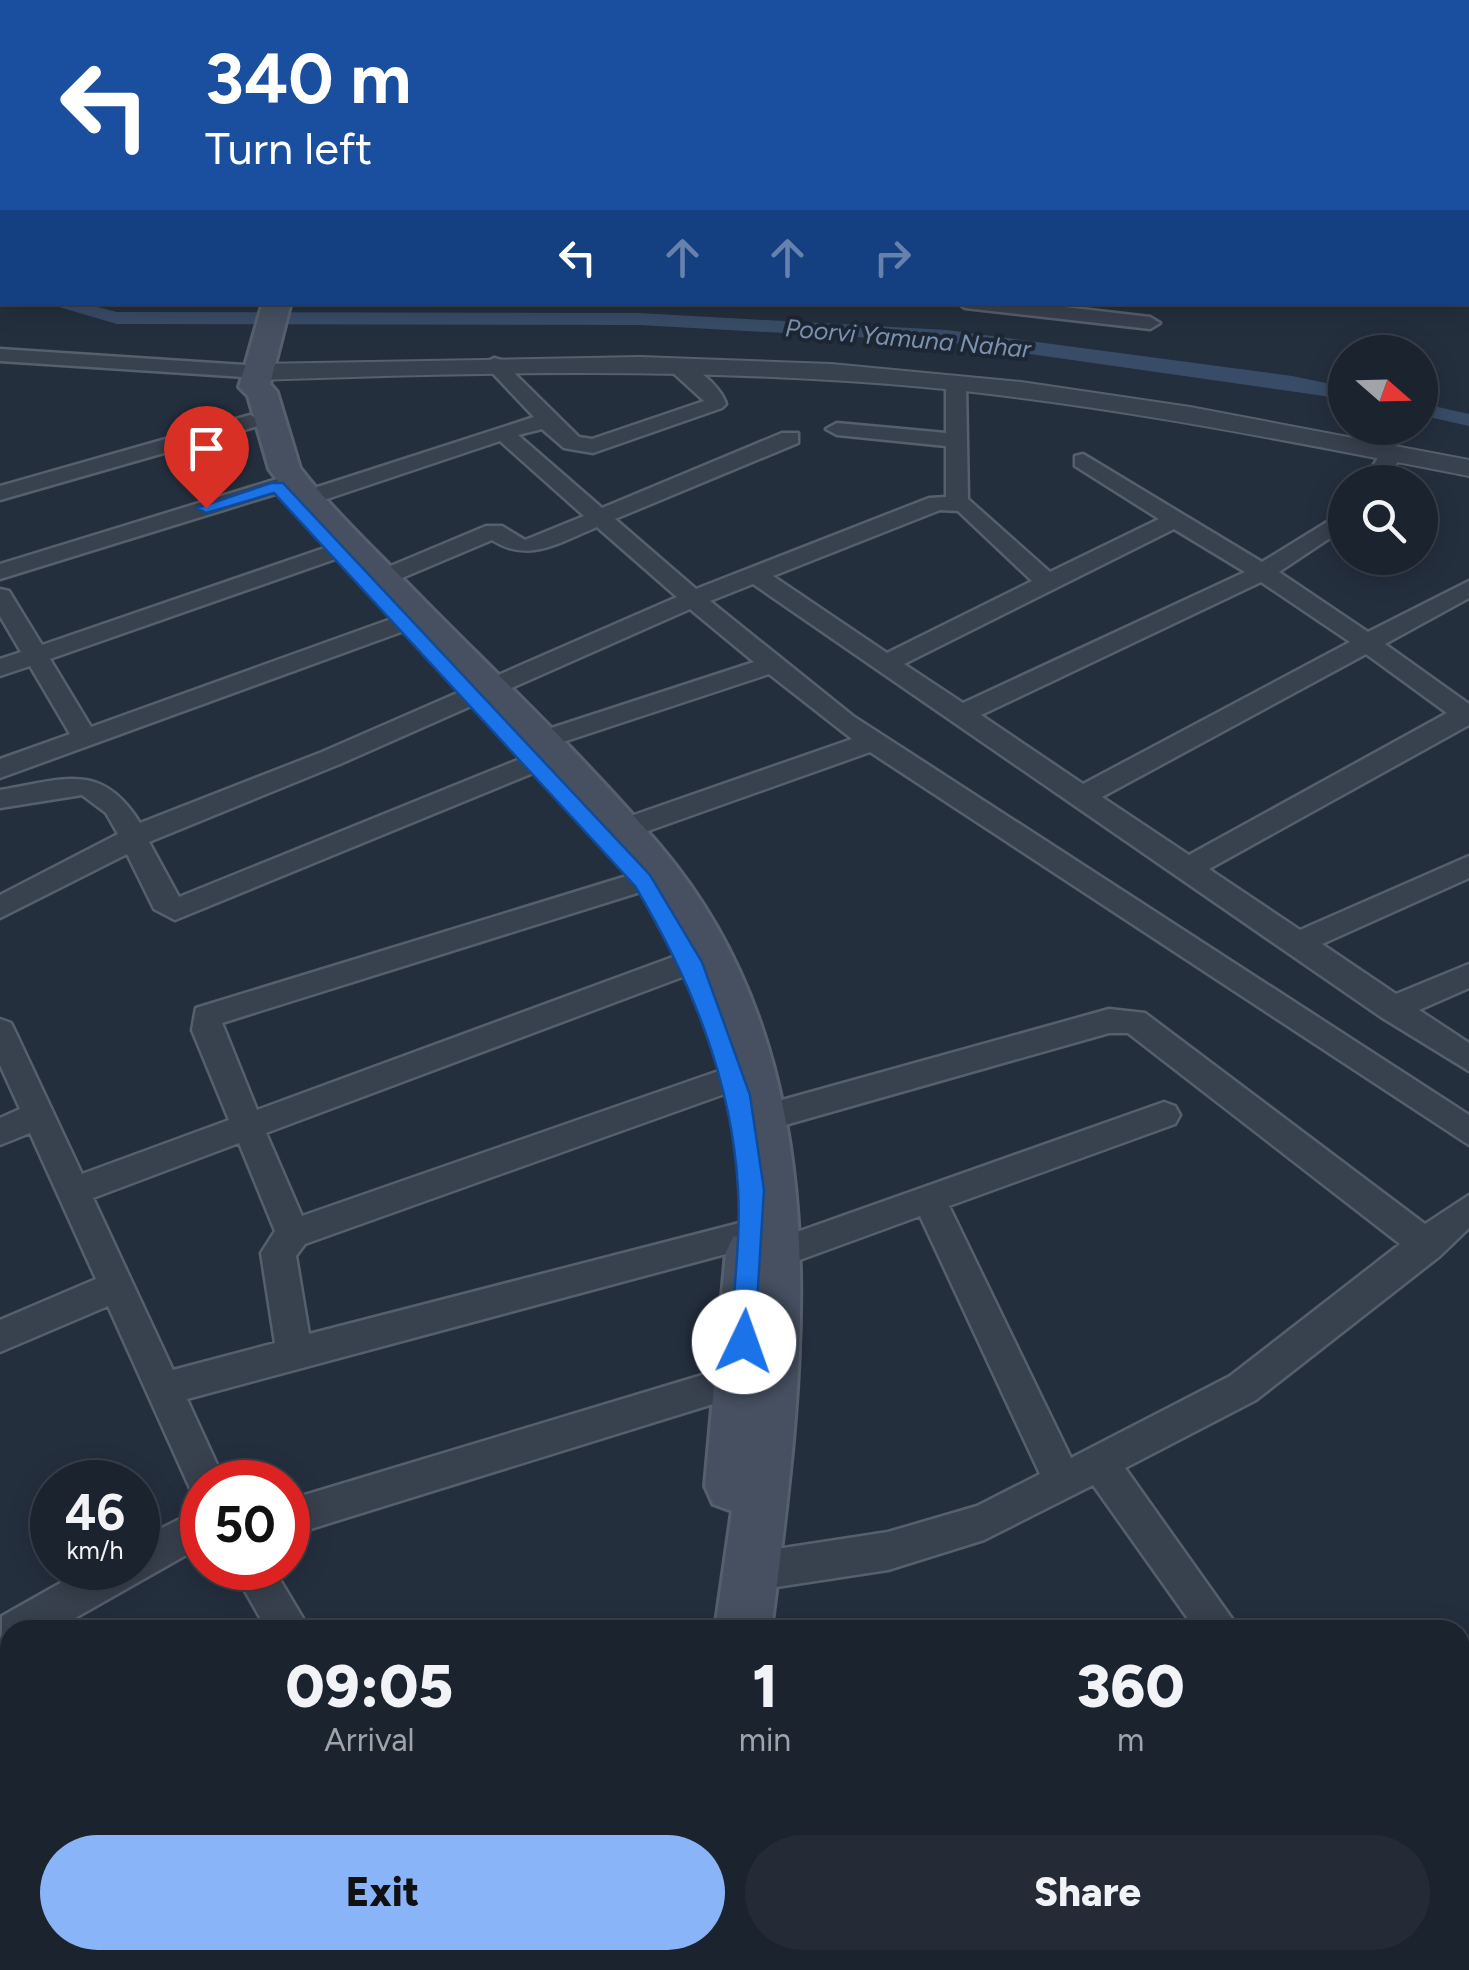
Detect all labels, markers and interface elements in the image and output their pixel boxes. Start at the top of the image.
text: 340 m [205,36,411,121]
icon: left [40,40,170,170]
text: Turn left [205,121,372,175]
icon: left [550,230,605,285]
icon: ahead [655,230,710,285]
icon: ahead [760,230,815,285]
icon: right [865,230,920,285]
water label: Poorvi Yamuna Nahar [784,312,1033,364]
north arrow [1328,335,1438,445]
map controls [1328,335,1438,575]
pin [164,406,249,509]
icon: arrive [179,421,234,476]
button: search [1328,465,1438,575]
position arrow [692,1290,796,1394]
speed limit sign: 50 [180,1460,310,1590]
text: 46 [65,1482,125,1543]
text: km/h [66,1535,124,1565]
text: 09:05 [285,1650,453,1722]
text: 1 [752,1650,778,1722]
text: 360 [1077,1650,1185,1722]
text: Arrival [324,1721,415,1759]
text: min [739,1721,791,1759]
text: m [1117,1721,1144,1759]
button: Exit [40,1835,725,1950]
button: Share [745,1835,1430,1950]

